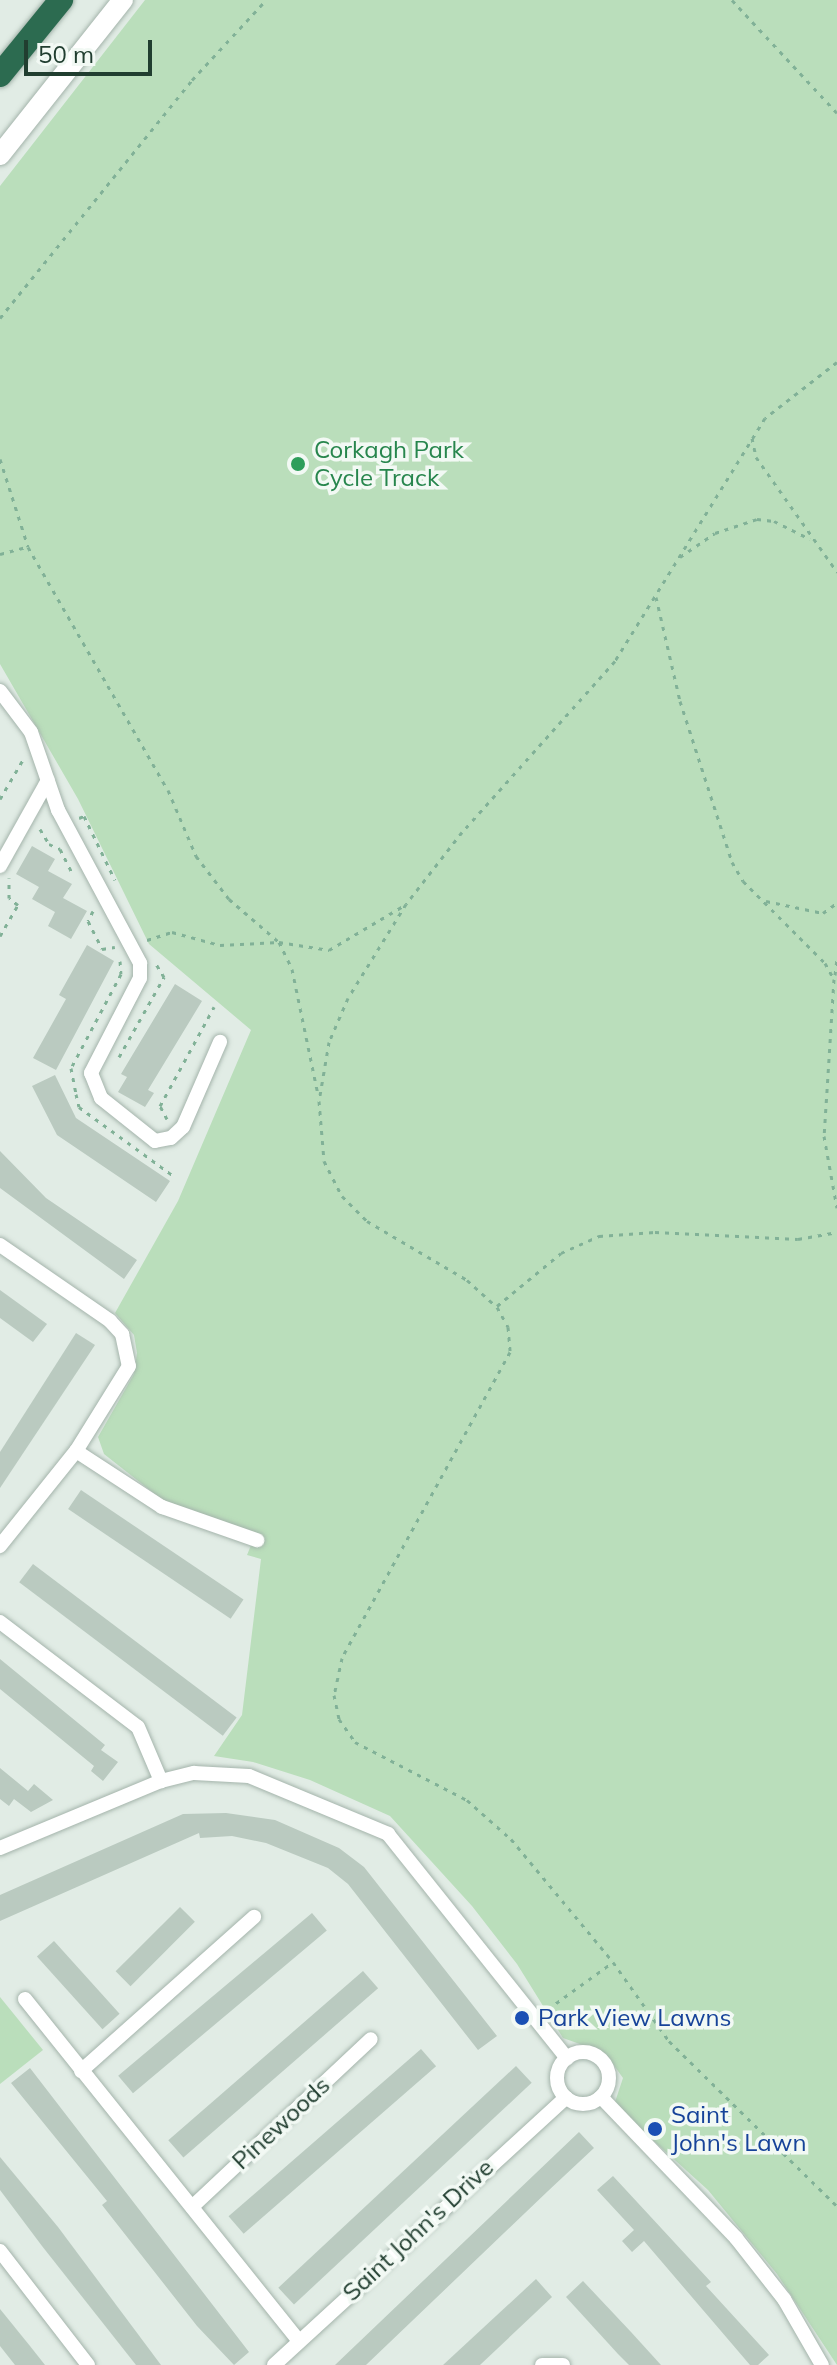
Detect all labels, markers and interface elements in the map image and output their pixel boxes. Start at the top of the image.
scale bar [28,24,156,74]
text: 50 m [38,39,94,69]
place label: Corkagh Park Cycle Track [314,436,464,492]
marker: Corkagh Park Cycle Track [289,455,307,473]
place label: Park View Lawns [538,2004,731,2032]
marker: Park View Lawns [513,2009,531,2027]
street label: Pinewoods [226,2071,336,2175]
place label: Saint John's Lawn [671,2101,806,2157]
marker: Saint John's Lawn [646,2120,664,2138]
street label: Saint John's Drive [337,2153,499,2307]

